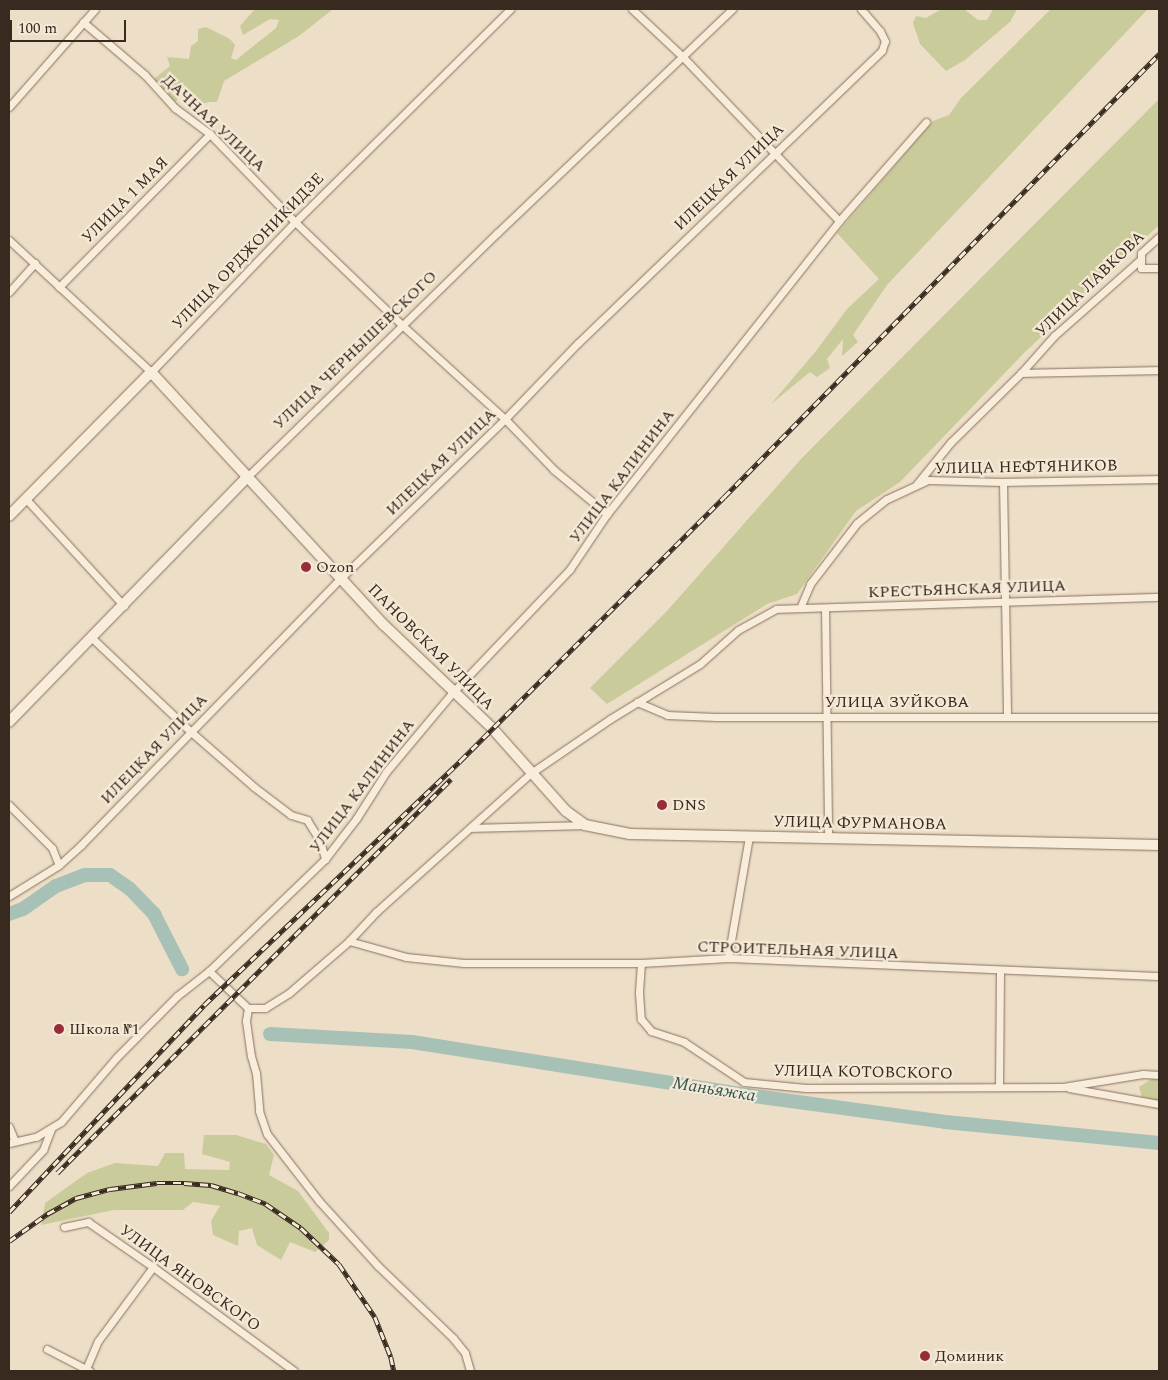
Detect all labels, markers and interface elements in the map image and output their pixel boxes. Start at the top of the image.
scale bar [12,10,129,42]
text: 100 m [18,17,57,40]
street label: ДАЧНАЯ УЛИЦА [158,70,270,176]
street label: ИЛЕЦКАЯ УЛИЦА [670,119,788,235]
street label: УЛИЦА 1 МАЯ [78,153,172,247]
street label: УЛИЦА ОРДЖОНИКИДЗЕ [168,169,328,333]
street label: УЛИЦА ЛАВКОВА [1032,227,1148,341]
street label: УЛИЦА ЧЕРНЫШЕВСКОГО [269,267,441,433]
street label: ИЛЕЦКАЯ УЛИЦА [382,404,500,520]
street label: УЛИЦА КАЛИНИНА [565,405,679,547]
street label: УЛИЦА НЕФТЯНИКОВ [934,456,1118,478]
place label: Ozon [316,557,354,577]
marker: Ozon [300,561,312,573]
street label: КРЕСТЬЯНСКАЯ УЛИЦА [868,576,1066,602]
street label: ПАНОВСКАЯ УЛИЦА [364,580,498,714]
street label: ИЛЕЦКАЯ УЛИЦА [96,690,212,808]
street label: УЛИЦА ЗУЙКОВА [825,692,969,712]
street label: УЛИЦА КАЛИНИНА [305,715,419,857]
place label: DNS [672,795,706,815]
marker: DNS [656,799,668,811]
street label: УЛИЦА ФУРМАНОВА [773,812,947,834]
street label: СТРОИТЕЛЬНАЯ УЛИЦА [697,937,899,963]
place label: Школа №1 [69,1019,140,1039]
marker: Школа №1 [53,1023,65,1035]
street label: УЛИЦА КОТОВСКОГО [773,1061,953,1083]
water label: Маньяжка [671,1073,757,1107]
street label: УЛИЦА ЯНОВСКОГО [116,1220,264,1336]
place label: Доминик [935,1346,1004,1366]
marker: Доминик [919,1350,931,1362]

